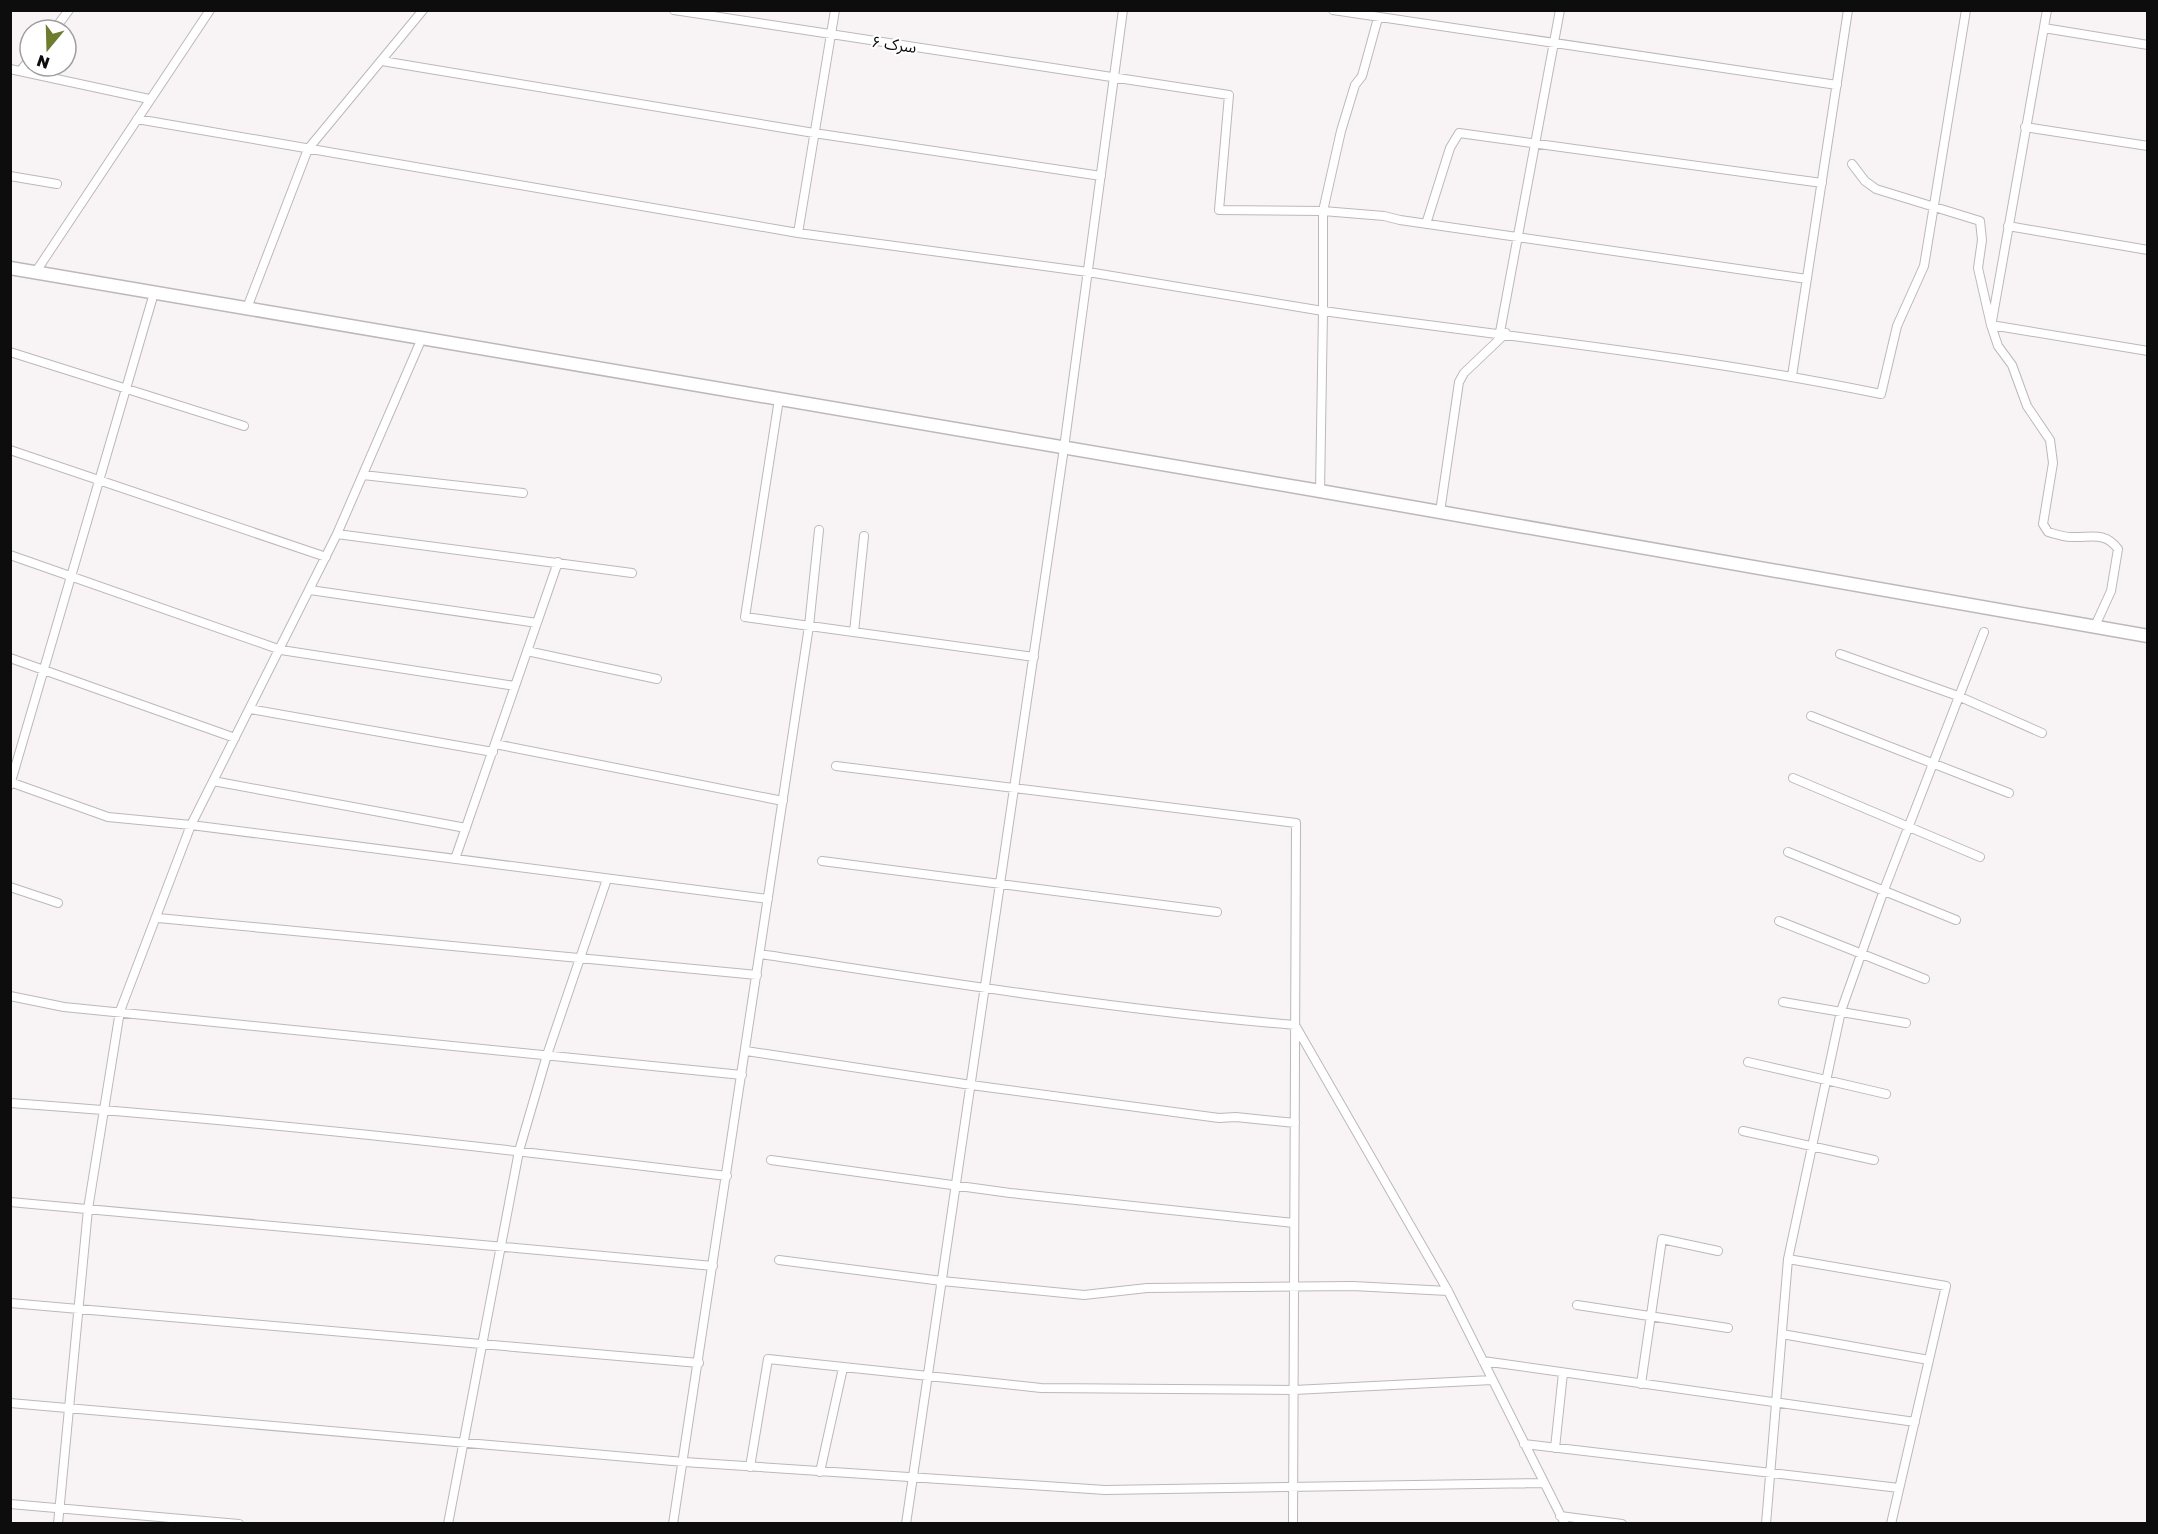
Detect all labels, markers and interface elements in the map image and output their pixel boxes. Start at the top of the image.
north arrow [18,18,78,78]
street label: سرک ۶ [870,31,918,57]
text: N [34,51,52,74]

